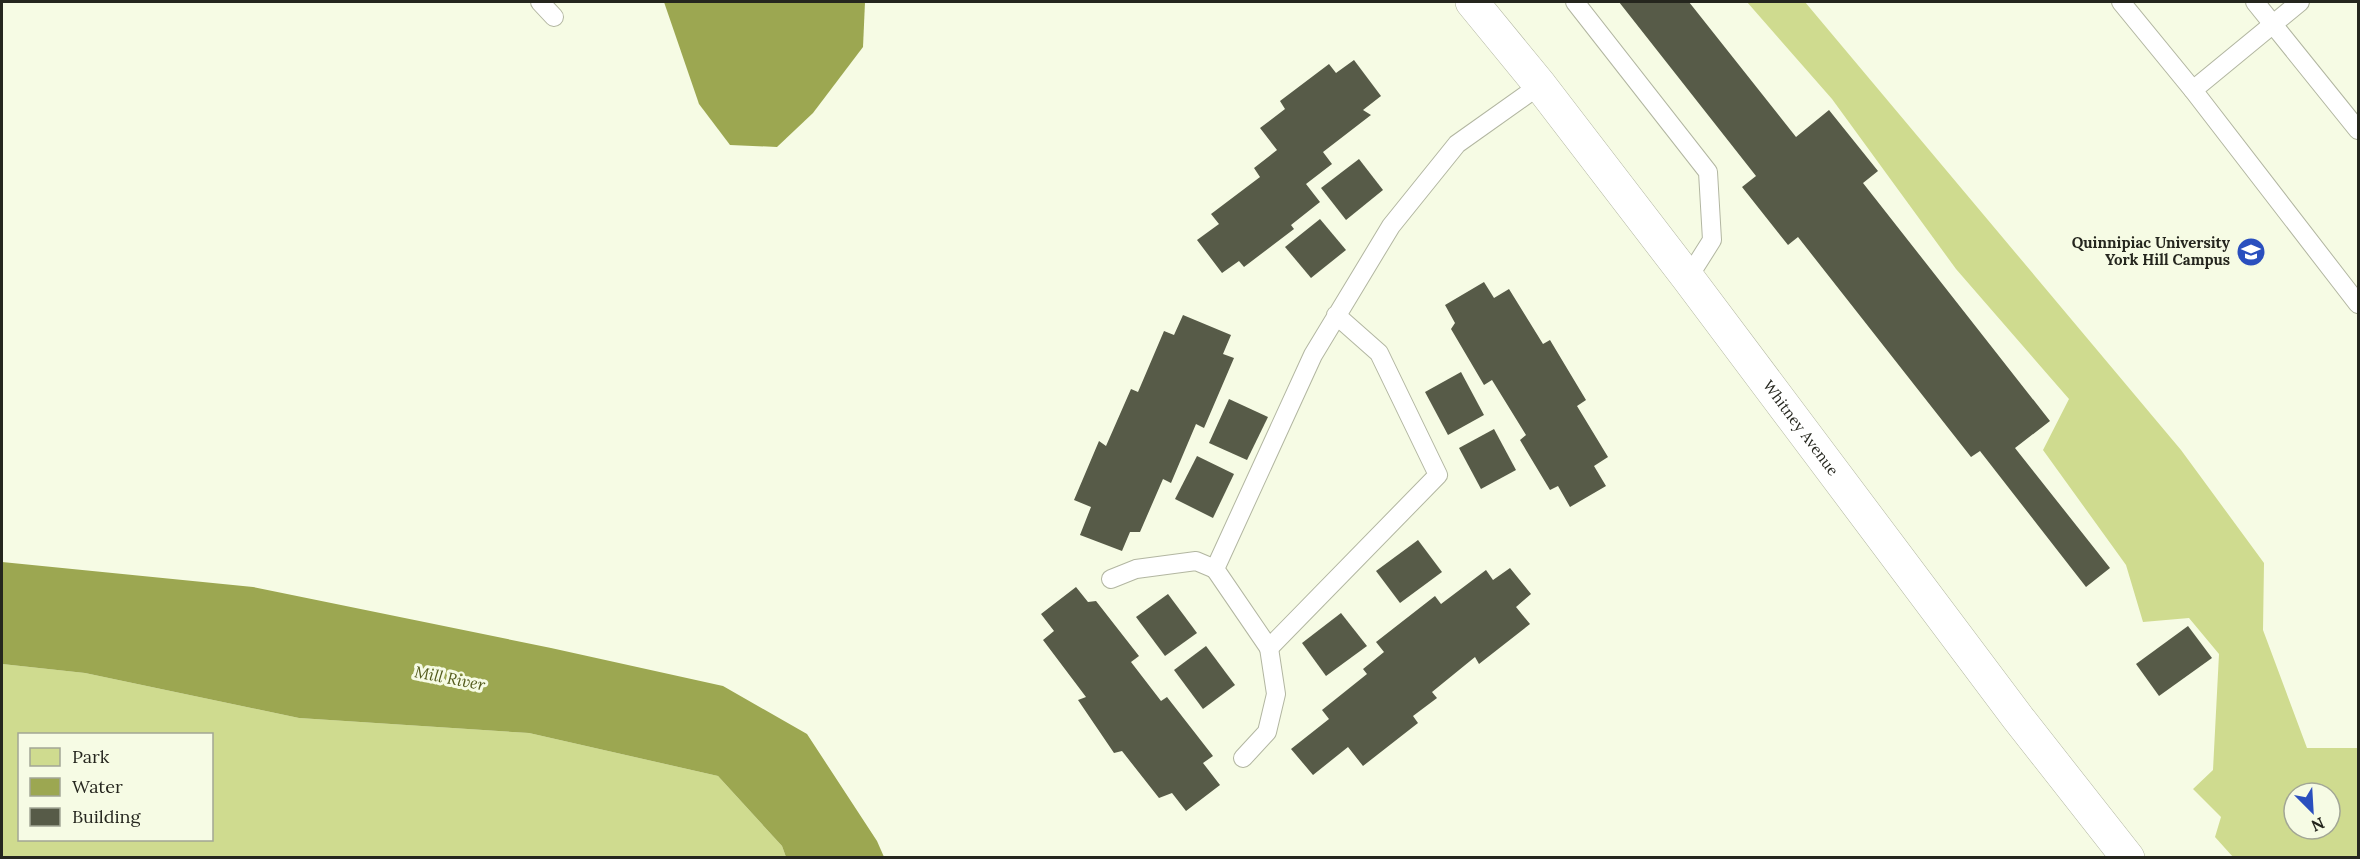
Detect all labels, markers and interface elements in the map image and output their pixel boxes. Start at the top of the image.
place label: Quinnipiac University York Hill Campus [2072,233,2231,269]
school or university icon: Quinnipiac University York Hill Campus [2235,236,2267,268]
street label: Whitney Avenue [1759,376,1843,479]
water label: Mill River [413,661,488,695]
legend [18,733,213,841]
text: Park [72,745,110,768]
text: Water [72,775,123,798]
north arrow [2282,781,2342,841]
text: Building [72,805,142,828]
text: N [2308,813,2328,836]

